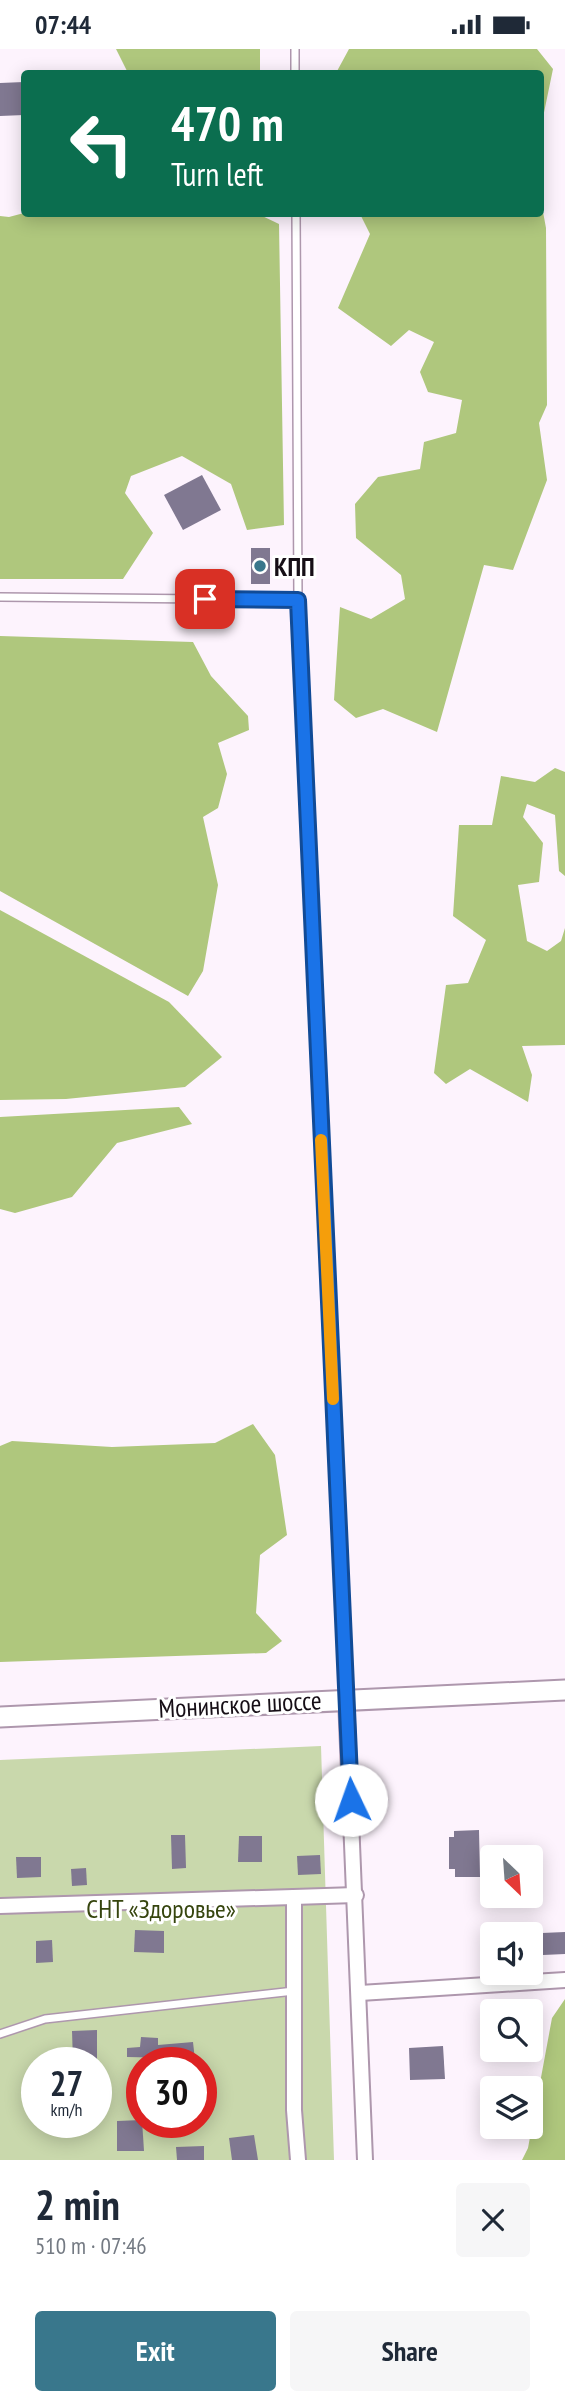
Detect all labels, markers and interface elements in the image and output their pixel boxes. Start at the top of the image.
text: 07:44 [35,8,91,41]
text: 470 m [171,91,284,155]
icon: left [56,98,147,189]
text: Turn left [171,153,263,195]
place label: КПП [274,550,315,583]
marker: КПП [252,558,268,574]
pin [175,569,235,629]
icon: arrive [186,580,224,618]
street label: Монинское шоссе [158,1683,322,1725]
position arrow [314,1763,388,1837]
north arrow [480,1845,542,1907]
map controls [480,1845,543,2139]
park label: СНТ «Здоровье» [86,1892,236,1925]
button: sound [480,1922,543,1985]
button: search [480,1999,543,2062]
speed limit sign: 30 [126,2047,217,2138]
text: 27 [50,2060,83,2106]
button: layers [480,2076,543,2139]
text: km/h [51,2098,82,2121]
text: 2 min [35,2177,120,2232]
button: close [456,2183,530,2257]
text: 510 m · 07:46 [35,2231,147,2260]
button: Exit [35,2311,276,2391]
button: Share [290,2311,530,2391]

